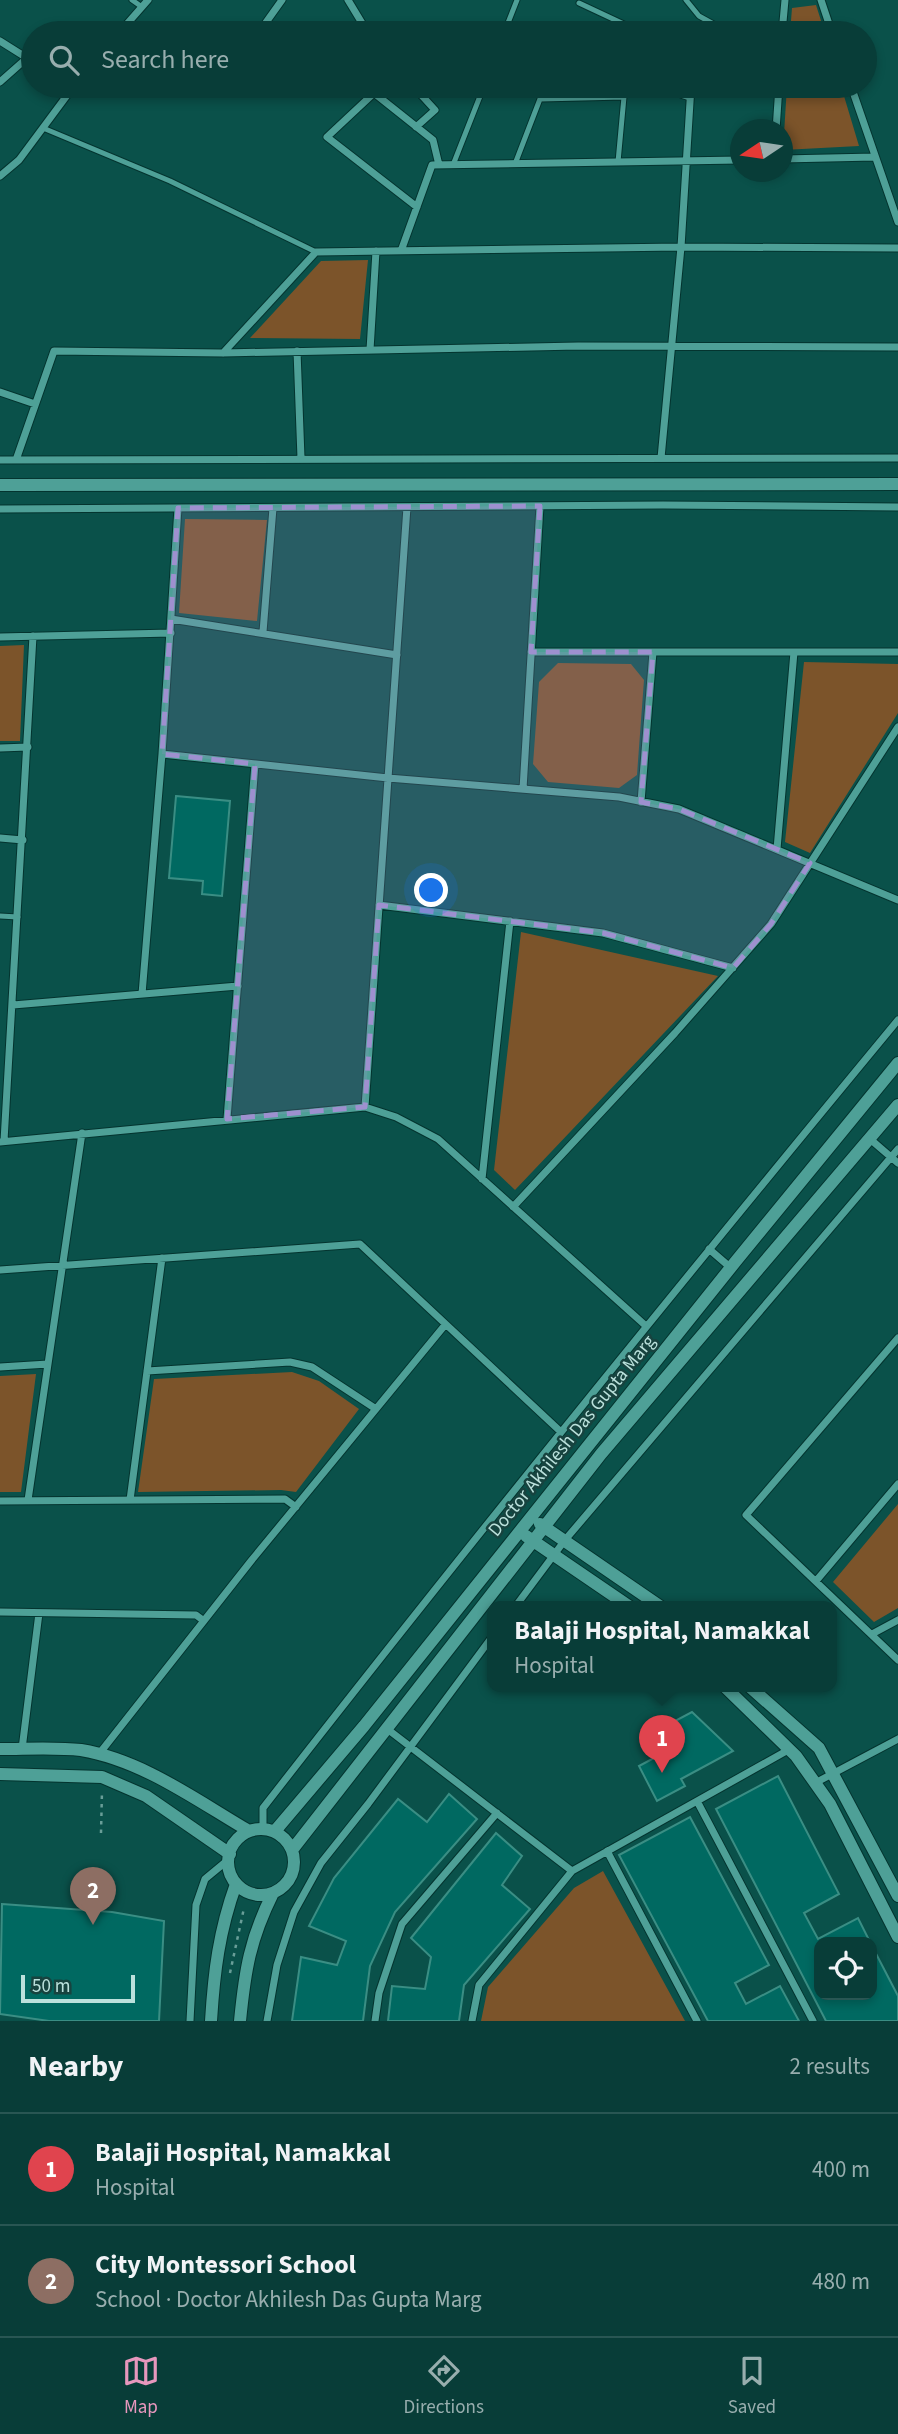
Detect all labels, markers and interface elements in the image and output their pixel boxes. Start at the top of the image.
search box [21,21,877,98]
icon: search [45,41,83,79]
text: Search here [101,41,229,78]
north arrow [730,119,793,182]
your location [414,873,448,907]
street label: Doctor Akhilesh Das Gupta Marg [482,1329,662,1543]
popup [487,1601,837,1692]
text: Balaji Hospital, Namakkal [514,1612,810,1649]
text: Hospital [514,1649,594,1682]
pin: 1 [639,1715,685,1773]
pin: 2 [70,1867,116,1925]
map controls [814,1937,877,2000]
button: locate [814,1937,877,2000]
scale bar [21,1972,135,2004]
text: 50 m [32,1973,70,2000]
text: Nearby [28,2045,123,2088]
text: 2 results [790,2050,870,2083]
text: Balaji Hospital, Namakkal [95,2134,391,2171]
text: 1 [45,2153,57,2186]
text: 400 m [812,2153,870,2186]
text: Hospital [95,2171,175,2204]
text: City Montessori School [95,2246,356,2283]
text: 2 [45,2265,57,2298]
text: 480 m [812,2265,870,2298]
text: School · Doctor Akhilesh Das Gupta Marg [95,2283,482,2316]
tab: Map [122,2352,160,2421]
tab: Directions [404,2352,484,2421]
tab: Saved [728,2352,776,2421]

